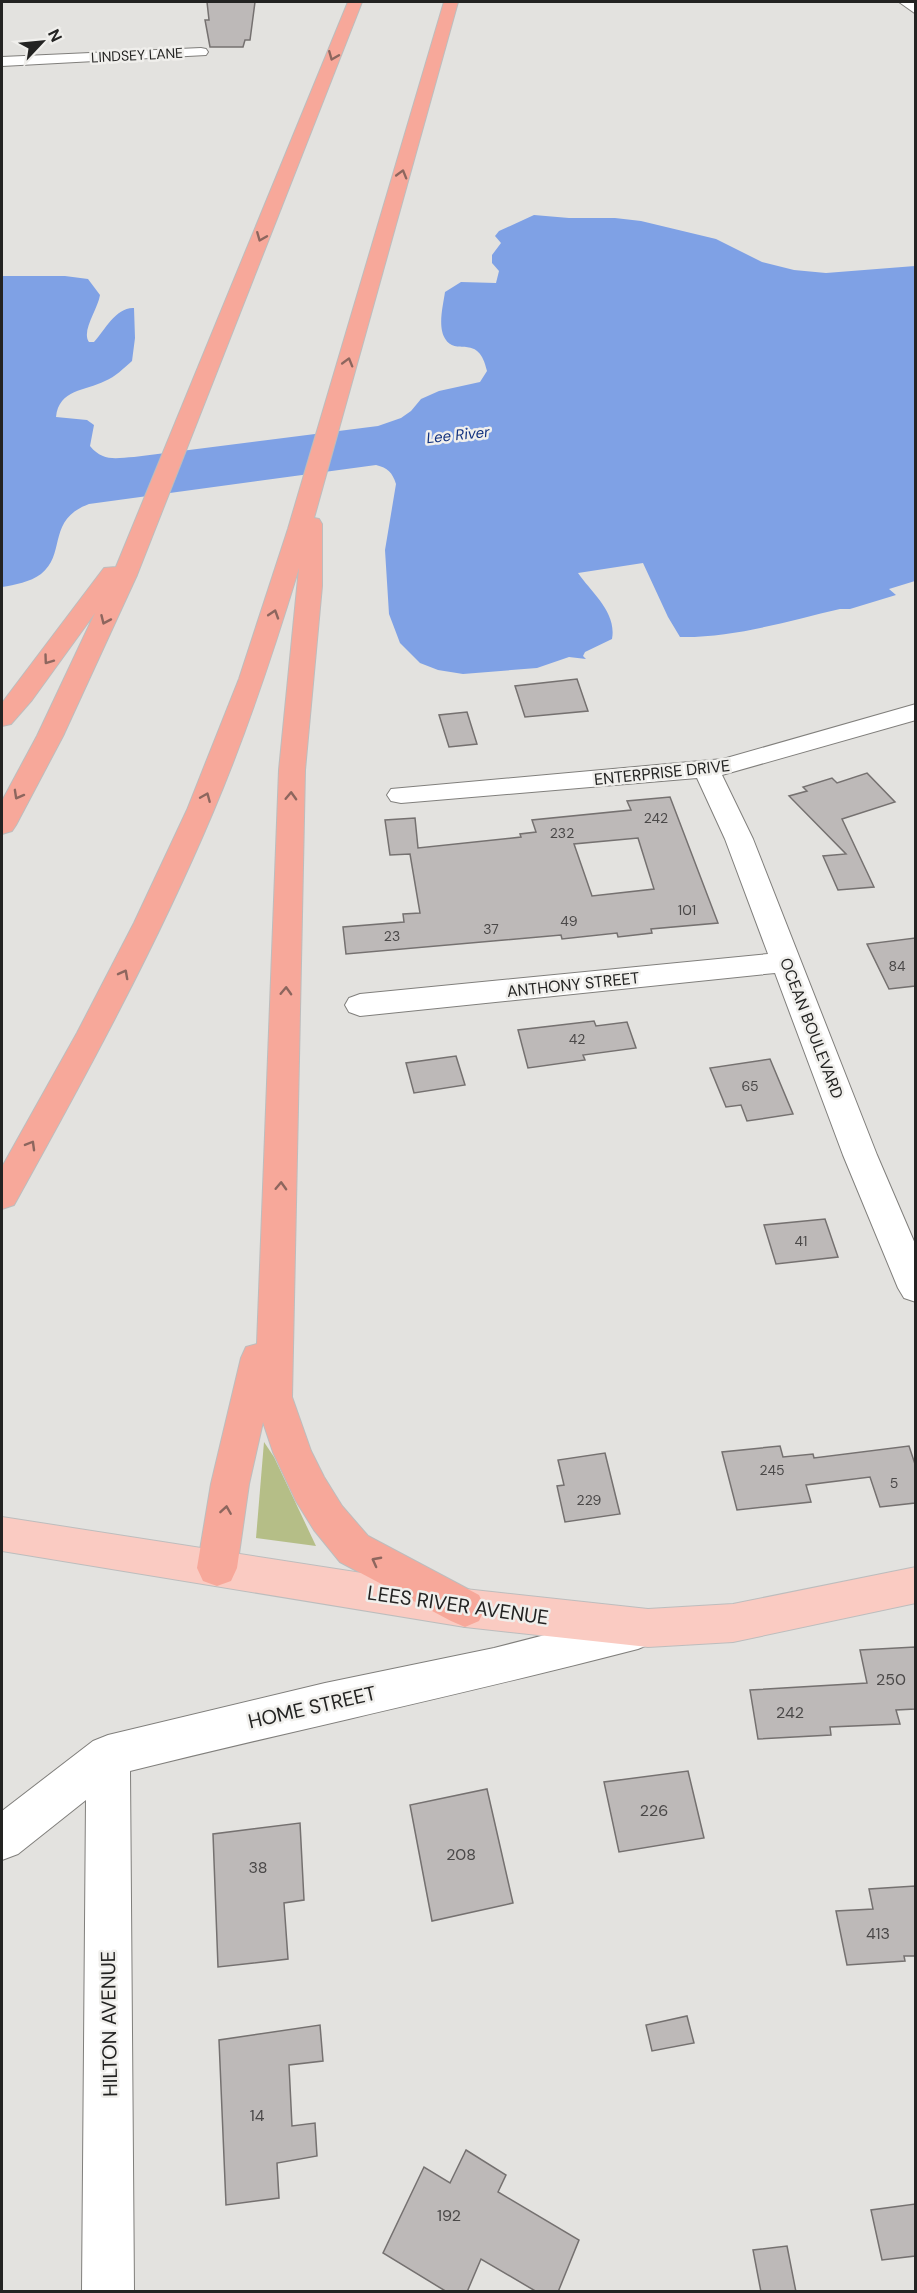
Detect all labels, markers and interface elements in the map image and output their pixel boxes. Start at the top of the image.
north arrow [12,12,72,72]
text: N [43,26,67,45]
street label: LINDSEY LANE [91,44,184,66]
one-way arrow [328,50,340,61]
one-way arrow [395,169,407,180]
one-way arrow [256,231,268,242]
one-way arrow [341,357,353,367]
water label: Lee River [425,422,491,448]
one-way arrow [266,609,279,620]
one-way arrow [100,614,112,625]
one-way arrow [44,653,55,664]
street label: ENTERPRISE DRIVE [593,755,731,790]
one-way arrow [14,789,25,799]
one-way arrow [285,791,297,800]
one-way arrow [199,792,211,803]
house number: 242 [644,809,668,827]
house number: 232 [550,824,574,842]
house number: 101 [678,901,696,919]
house number: 49 [560,912,578,930]
house number: 37 [483,920,499,938]
house number: 23 [384,927,400,945]
street label: OCEAN BOULEVARD [775,955,848,1102]
house number: 84 [888,957,906,975]
street label: ANTHONY STREET [506,967,640,1002]
one-way arrow [117,969,128,980]
one-way arrow [280,986,292,995]
house number: 42 [569,1030,585,1048]
house number: 65 [741,1077,759,1095]
one-way arrow [24,1141,35,1151]
one-way arrow [275,1181,287,1190]
house number: 41 [795,1232,807,1250]
house number: 245 [760,1461,784,1479]
house number: 5 [890,1474,898,1492]
house number: 229 [577,1491,602,1509]
one-way arrow [219,1506,232,1516]
one-way arrow [372,1557,382,1568]
street label: LEES RIVER AVENUE [366,1579,550,1631]
house number: 250 [876,1669,906,1690]
street label: HOME STREET [245,1680,379,1734]
house number: 242 [776,1702,804,1723]
house number: 226 [640,1800,668,1821]
house number: 208 [446,1844,476,1865]
house number: 38 [248,1857,268,1878]
house number: 413 [866,1923,890,1944]
street label: HILTON AVENUE [95,1951,123,2097]
house number: 14 [250,2105,265,2126]
house number: 192 [437,2205,461,2226]

